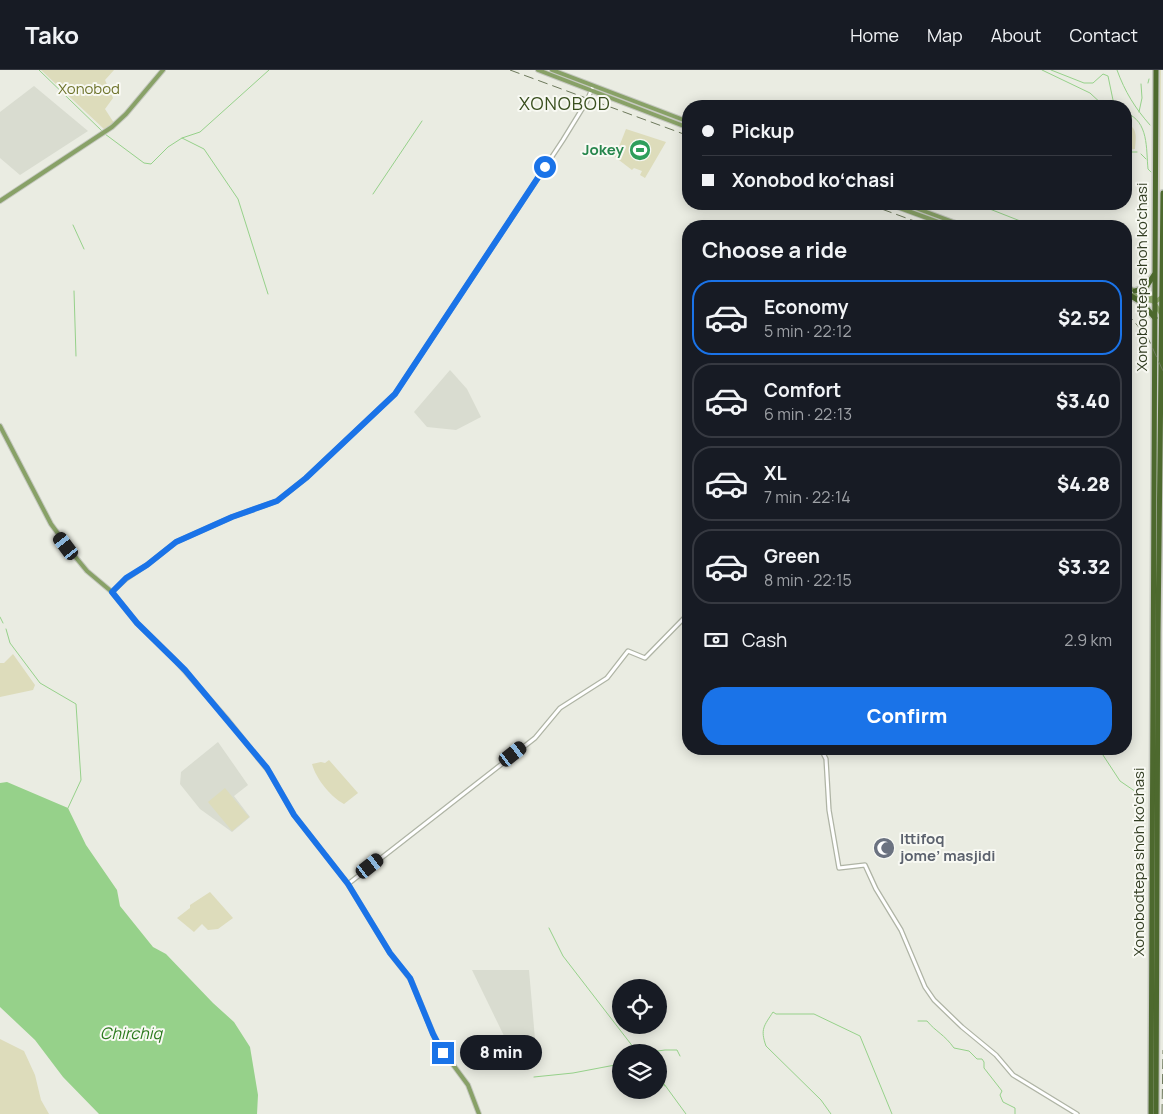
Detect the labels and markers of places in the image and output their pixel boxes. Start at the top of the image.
sports icon: Jokey [628,138,652,162]
place label: Jokey [582,139,625,160]
place label: Ittifoq jome’ masjidi [899,828,996,866]
mosque icon: Ittifoq jome’ masjidi [872,836,896,860]

